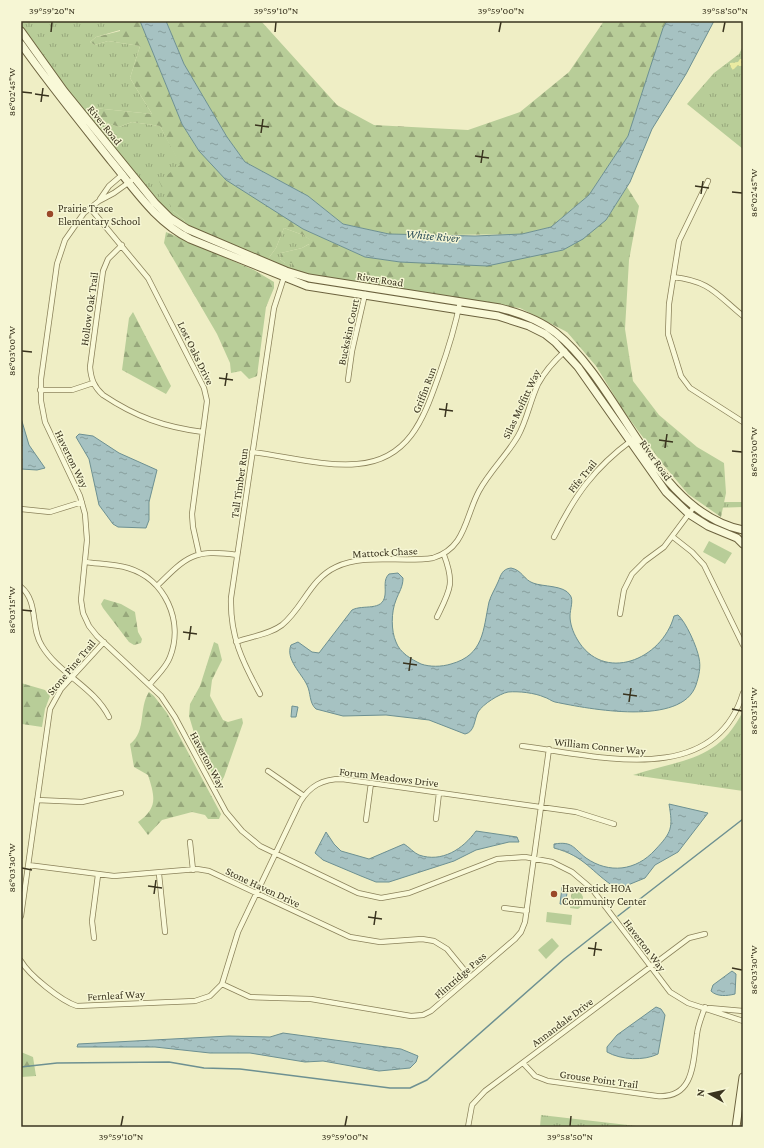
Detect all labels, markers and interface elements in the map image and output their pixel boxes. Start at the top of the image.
text: 39°59'20"N [29,5,75,16]
text: 39°59'10"N [254,5,299,16]
text: 39°59'00"N [478,5,525,16]
text: 39°58'50"N [702,5,748,16]
text: 86°02'45"W [6,67,17,116]
street label: River Road [86,103,125,147]
text: 86°02'45"W [748,168,759,217]
place label: Prairie Trace Elementary School [58,202,141,228]
marker: Prairie Trace Elementary School [45,209,55,219]
water label: White River [406,227,461,245]
street label: River Road [356,269,404,289]
street label: Hollow Oak Trail [78,271,100,347]
street label: Buckskin Court [335,298,361,366]
street label: Lost Oaks Drive [175,319,217,387]
text: 86°03'00"W [6,325,17,376]
street label: Griffin Run [410,365,438,415]
street label: Silas Moffitt Way [500,367,544,441]
text: 86°03'00"W [748,426,759,477]
street label: Haverton Way [52,428,92,491]
street label: River Road [638,437,675,483]
street label: Tall Timber Run [228,447,250,519]
street label: Fife Trail [565,457,599,495]
street label: Mattock Chase [352,544,418,560]
text: 86°03'15"W [6,586,17,634]
street label: Stone Pine Trail [44,637,98,697]
text: 86°03'15"W [748,687,759,735]
street label: Haverton Way [187,730,228,792]
street label: William Conner Way [554,735,647,758]
street label: Forum Meadows Drive [339,765,439,789]
text: 86°03'30"W [6,843,17,893]
street label: Stone Haven Drive [224,864,302,910]
place label: Haverstick HOA Community Center [562,882,646,908]
marker: Haverstick HOA Community Center [549,889,559,899]
street label: Haverton Way [621,916,669,975]
text: 86°03'30"W [748,945,759,995]
street label: Flintridge Pass [432,949,489,1001]
street label: Fernleaf Way [87,987,146,1003]
street label: Annandale Drive [529,995,595,1049]
street label: Grouse Point Trail [559,1068,639,1090]
north arrow [690,1074,730,1114]
text: N [694,1088,707,1097]
text: 39°59'10"N [99,1131,144,1142]
text: 39°59'00"N [322,1131,369,1142]
text: 39°58'50"N [547,1131,593,1142]

